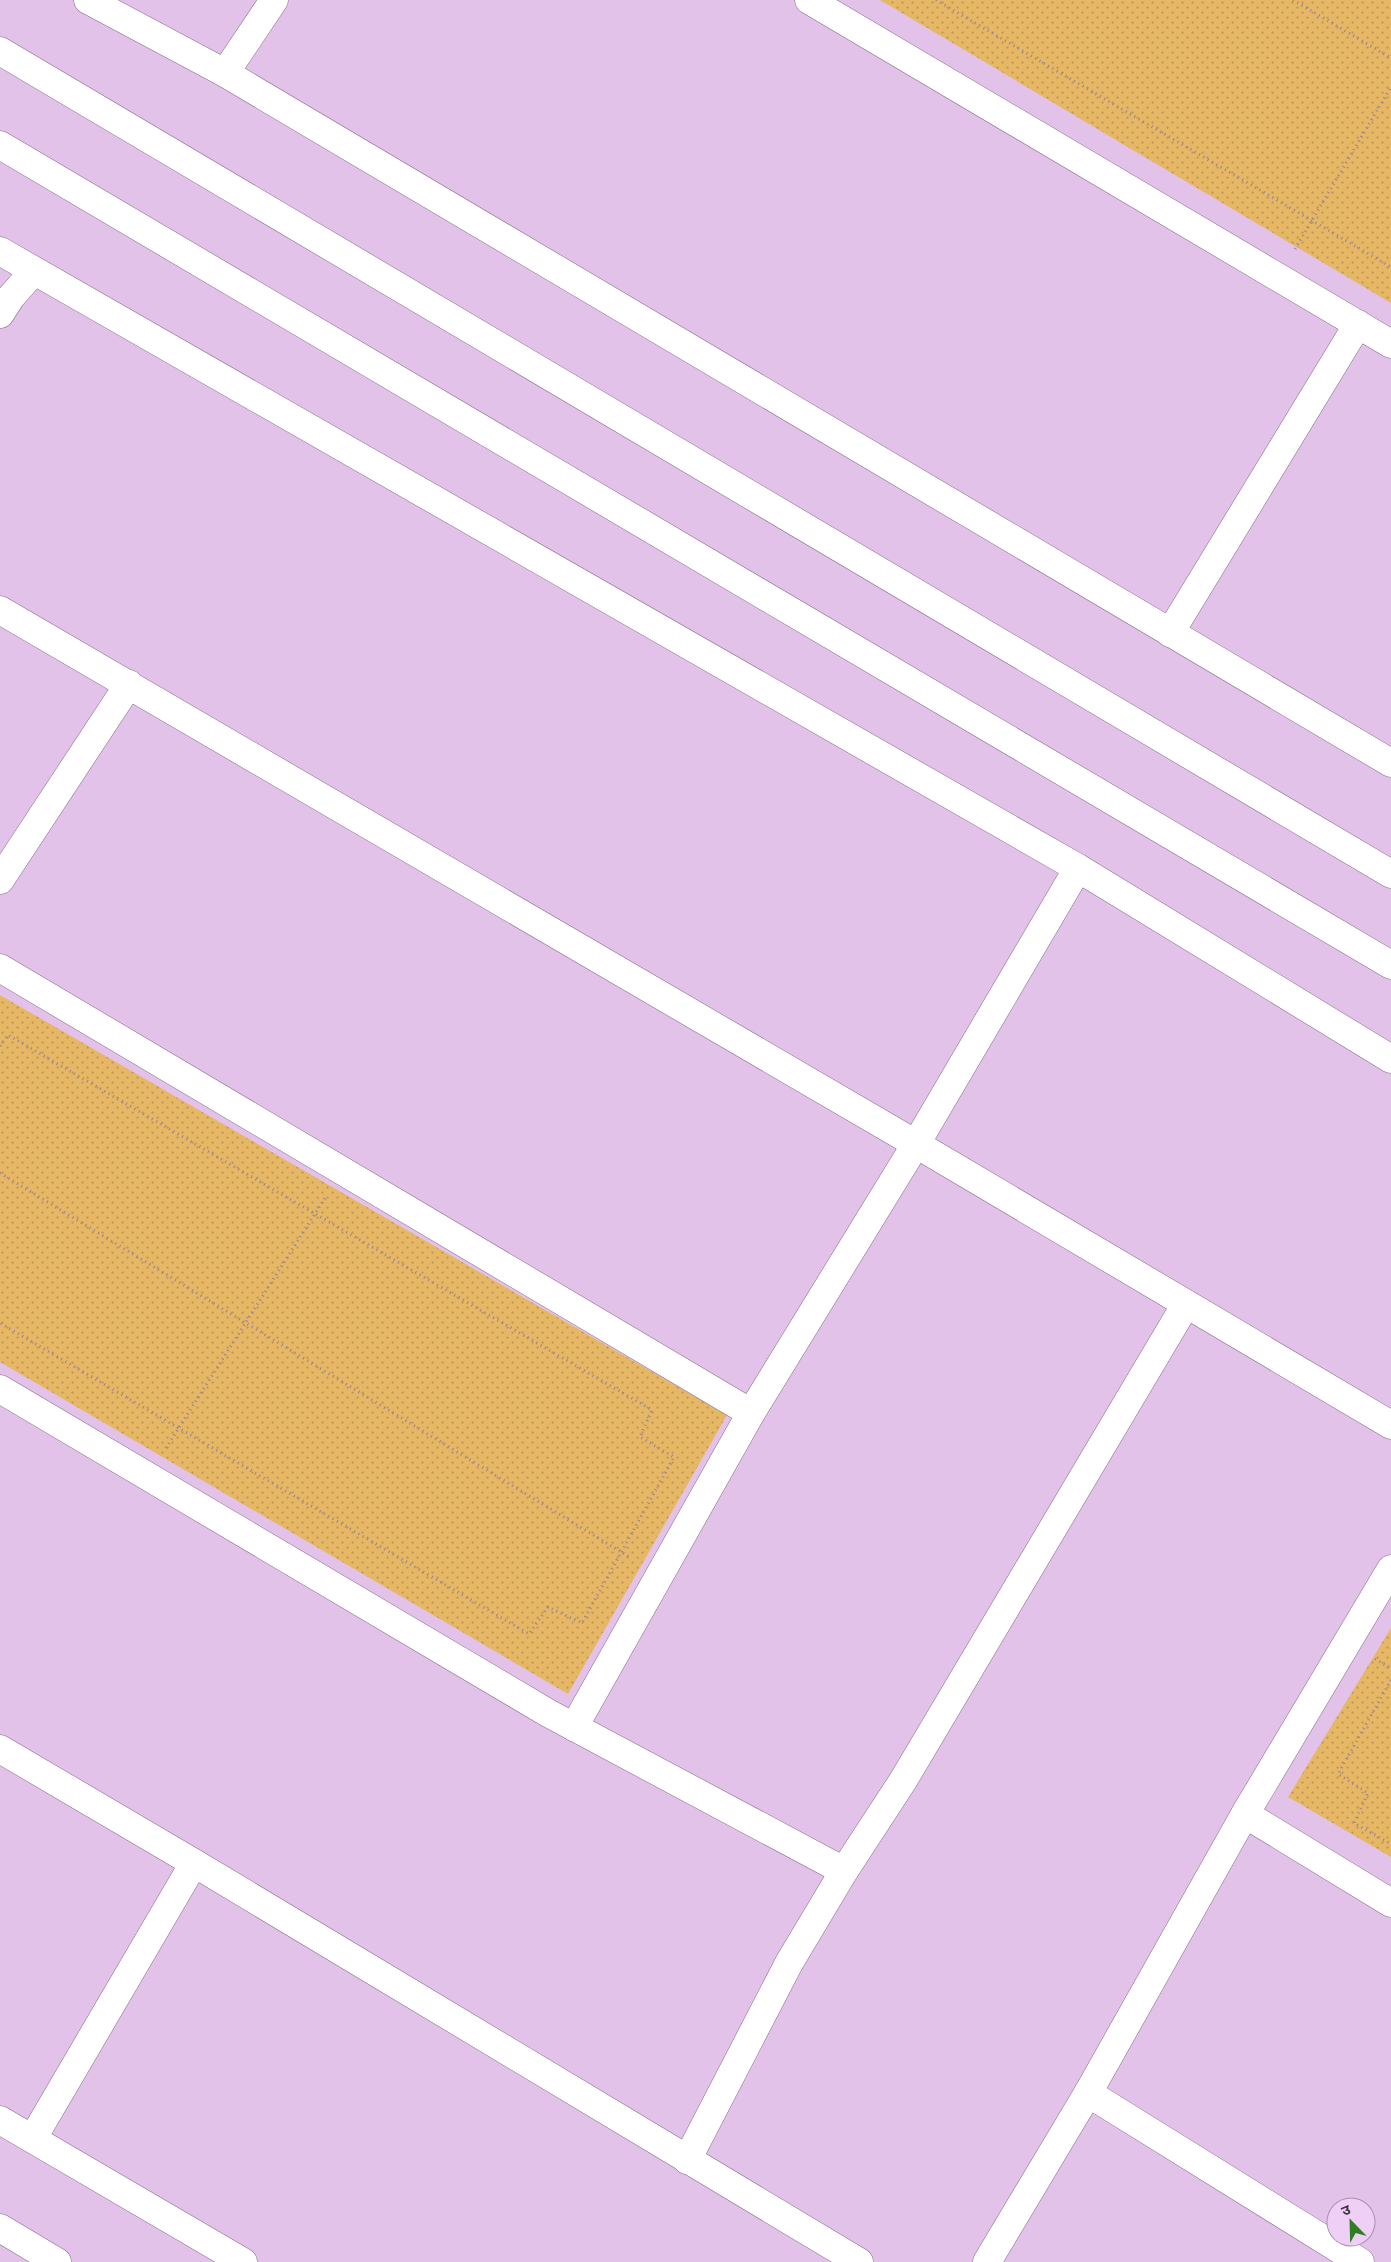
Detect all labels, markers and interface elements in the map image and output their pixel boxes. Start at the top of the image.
north arrow [1326,2197,1376,2247]
text: उ [1339,2201,1354,2220]

